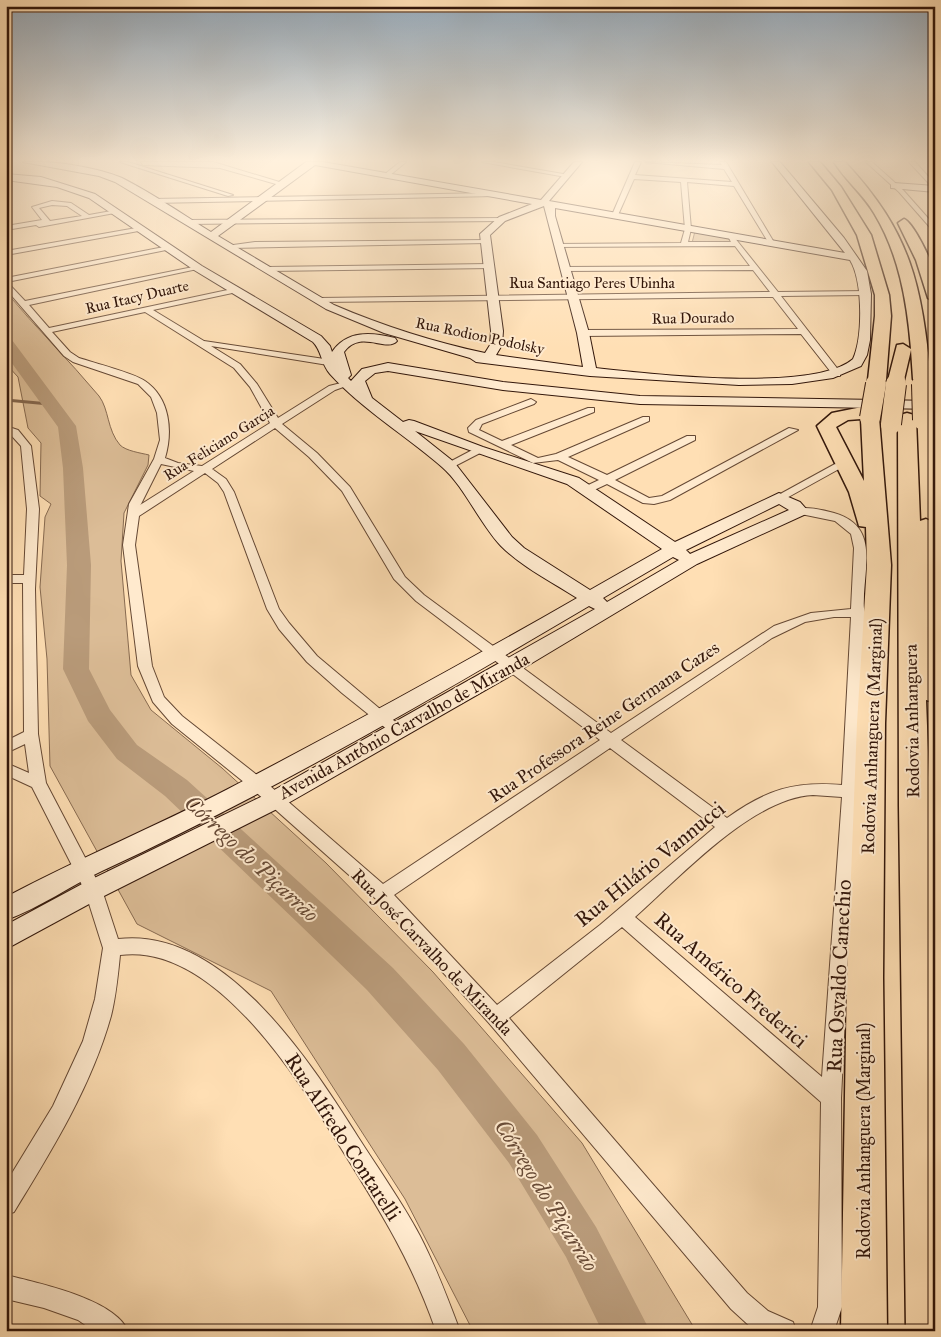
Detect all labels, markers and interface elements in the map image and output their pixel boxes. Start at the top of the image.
street label: Rua Santiago Peres Ubinha [509,274,676,292]
street label: Rua Itacy Duarte [84,276,190,318]
street label: Rua Dourado [652,308,735,328]
street label: Rua Rodion Podolsky [414,314,547,359]
street label: Rua Feliciano Garcia [160,401,278,484]
street label: Rodovia Anhanguera (Marginal) [857,617,888,855]
street label: Rua Professora Reine Germana Cazes [485,636,723,808]
street label: Rodovia Anhanguera [900,643,925,798]
street label: Avenida Antônio Carvalho de Miranda [274,648,533,805]
water label: Córrego do Piçarrão [179,789,324,928]
street label: Rua Hilário Vannucci [570,795,730,933]
street label: Rua José Carvalho de Miranda [346,864,518,1041]
street label: Rua Osvaldo Canechio [821,879,857,1073]
street label: Rua Américo Frederici [649,906,813,1054]
street label: Rodovia Anhanguera (Marginal) [853,1023,876,1259]
street label: Rua Alfredo Contarelli [279,1048,407,1226]
water label: Córrego do Piçarrão [489,1114,604,1276]

